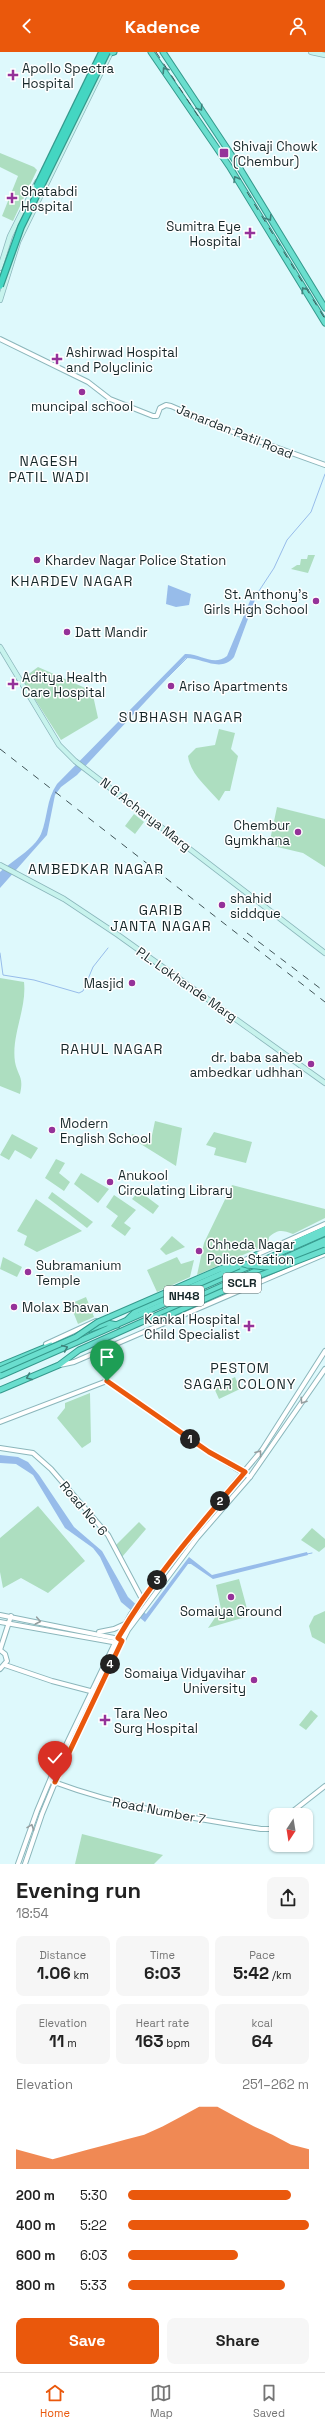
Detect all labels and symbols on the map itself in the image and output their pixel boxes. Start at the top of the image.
place label: Apollo Spectra Hospital [22,60,115,92]
one-way arrow [162,67,170,74]
marker: Apollo Spectra Hospital [7,69,19,81]
one-way arrow [195,104,203,111]
place label: Shivaji Chowk (Chembur) [233,138,318,170]
marker: Shivaji Chowk (Chembur) [218,147,230,159]
one-way arrow [234,176,241,183]
place label: Shatabdi Hospital [21,183,77,215]
marker: Shatabdi Hospital [6,192,18,204]
one-way arrow [265,214,272,221]
place label: Sumitra Eye Hospital [166,218,241,250]
marker: Sumitra Eye Hospital [244,227,256,239]
one-way arrow [301,287,308,294]
place label: Ashirwad Hospital and Polyclinic [66,344,178,376]
marker: Ashirwad Hospital and Polyclinic [51,353,63,365]
marker: muncipal school [77,387,87,397]
place label: muncipal school [31,398,133,415]
street label: Janardan Patil Road [174,400,296,463]
district label: NAGESH PATIL WADI [8,452,90,486]
place label: Khardev Nagar Police Station [45,552,226,569]
marker: Khardev Nagar Police Station [32,555,42,565]
district label: KHARDEV NAGAR [11,572,133,590]
place label: St. Anthony's Girls High School [204,586,308,618]
marker: St. Anthony's Girls High School [311,596,321,606]
place label: Datt Mandir [75,624,148,641]
marker: Datt Mandir [62,627,72,637]
place label: Aditya Health Care Hospital [22,669,107,701]
marker: Aditya Health Care Hospital [7,678,19,690]
place label: Ariso Apartments [179,678,288,695]
marker: Ariso Apartments [166,681,176,691]
district label: SUBHASH NAGAR [119,708,243,726]
street label: N G Acharya Marg [97,774,194,855]
place label: Chembur Gymkhana [224,817,291,849]
marker: Chembur Gymkhana [293,827,303,837]
district label: AMBEDKAR NAGAR [28,860,164,878]
place label: shahid siddque [230,890,281,922]
marker: shahid siddque [217,900,227,910]
district label: GARIB JANTA NAGAR [110,901,212,935]
street label: P.L. Lokhande Marg [133,943,241,1026]
place label: Masjid [84,975,124,992]
marker: Masjid [127,978,137,988]
district label: RAHUL NAGAR [61,1040,163,1058]
place label: dr. baba saheb ambedkar udhhan [190,1049,303,1081]
marker: dr. baba saheb ambedkar udhhan [306,1059,316,1069]
place label: Modern English School [60,1115,151,1147]
marker: Modern English School [47,1125,57,1135]
place label: Anukool Circulating Library [118,1167,233,1199]
marker: Anukool Circulating Library [105,1177,115,1187]
place label: Chheda Nagar Police Station [207,1236,295,1268]
marker: Chheda Nagar Police Station [194,1246,204,1256]
place label: Subramanium Temple [36,1257,121,1289]
marker: Subramanium Temple [23,1267,33,1277]
road number: SCLR [223,1273,261,1293]
road number: NH48 [164,1286,204,1306]
place label: Molax Bhavan [22,1299,109,1316]
marker: Molax Bhavan [9,1302,19,1312]
place label: Kankal Hospital Child Specialist [144,1311,240,1343]
marker: Kankal Hospital Child Specialist [243,1320,255,1332]
pin [90,1340,124,1381]
one-way arrow [61,1345,68,1353]
district label: PESTOM SAGAR COLONY [184,1359,296,1393]
one-way arrow [26,1373,33,1381]
one-way arrow [300,1397,308,1404]
pin: 1 [180,1429,200,1449]
one-way arrow [255,1450,262,1457]
street label: Road No. 6 [56,1478,111,1539]
pin: 2 [210,1491,230,1511]
pin: 3 [147,1570,167,1590]
marker: Somaiya Ground [226,1592,236,1602]
place label: Somaiya Ground [180,1603,282,1620]
one-way arrow [35,1617,42,1625]
pin: 4 [100,1654,120,1674]
place label: Somaiya Vidyavihar University [124,1665,246,1697]
marker: Somaiya Vidyavihar University [249,1675,259,1685]
place label: Tara Neo Surg Hospital [114,1705,198,1737]
marker: Tara Neo Surg Hospital [99,1714,111,1726]
pin [38,1741,72,1782]
street label: Road Number 7 [111,1793,207,1828]
north arrow [269,1808,313,1852]
one-way arrow [26,1824,34,1831]

